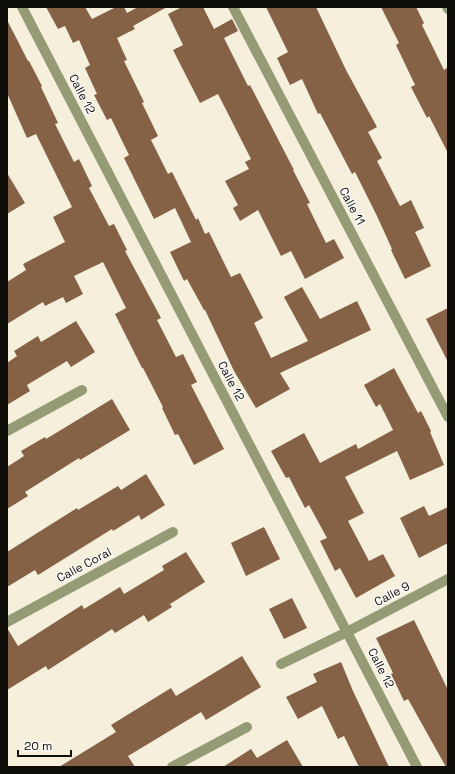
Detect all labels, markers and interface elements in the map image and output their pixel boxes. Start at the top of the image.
street label: Calle 12 [65,71,99,117]
street label: Calle 11 [335,184,369,228]
street label: Calle 12 [214,358,248,404]
street label: Calle Coral [54,544,114,586]
street label: Calle 9 [371,578,413,610]
street label: Calle 12 [364,645,398,691]
scale bar [18,732,71,758]
text: 20 m [24,738,52,754]

